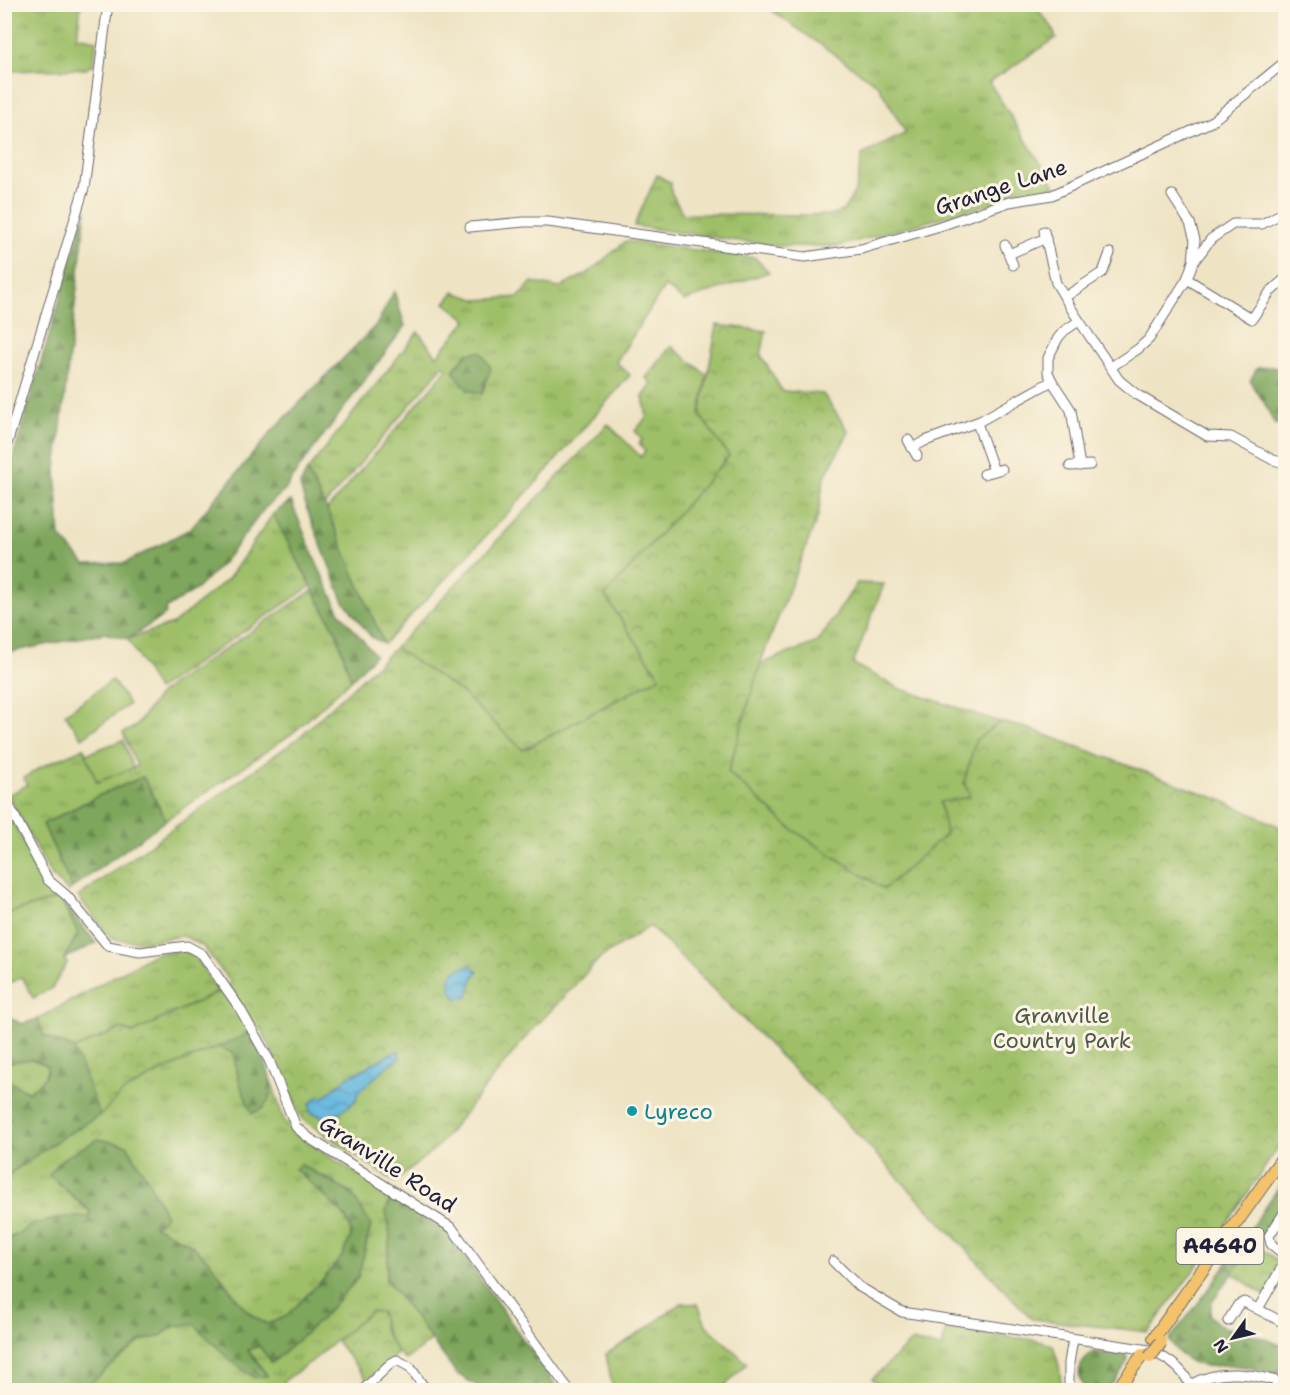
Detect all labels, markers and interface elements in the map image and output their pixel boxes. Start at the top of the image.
street label: Grange Lane [931,152,1071,222]
park label: Granville Country Park [993,1001,1131,1055]
place label: Lyreco [644,1097,713,1126]
marker: Lyreco [625,1104,639,1118]
street label: Granville Road [314,1109,462,1219]
road number: A4640 [1176,1228,1264,1264]
north arrow [1203,1308,1263,1368]
text: N [1209,1335,1233,1357]

